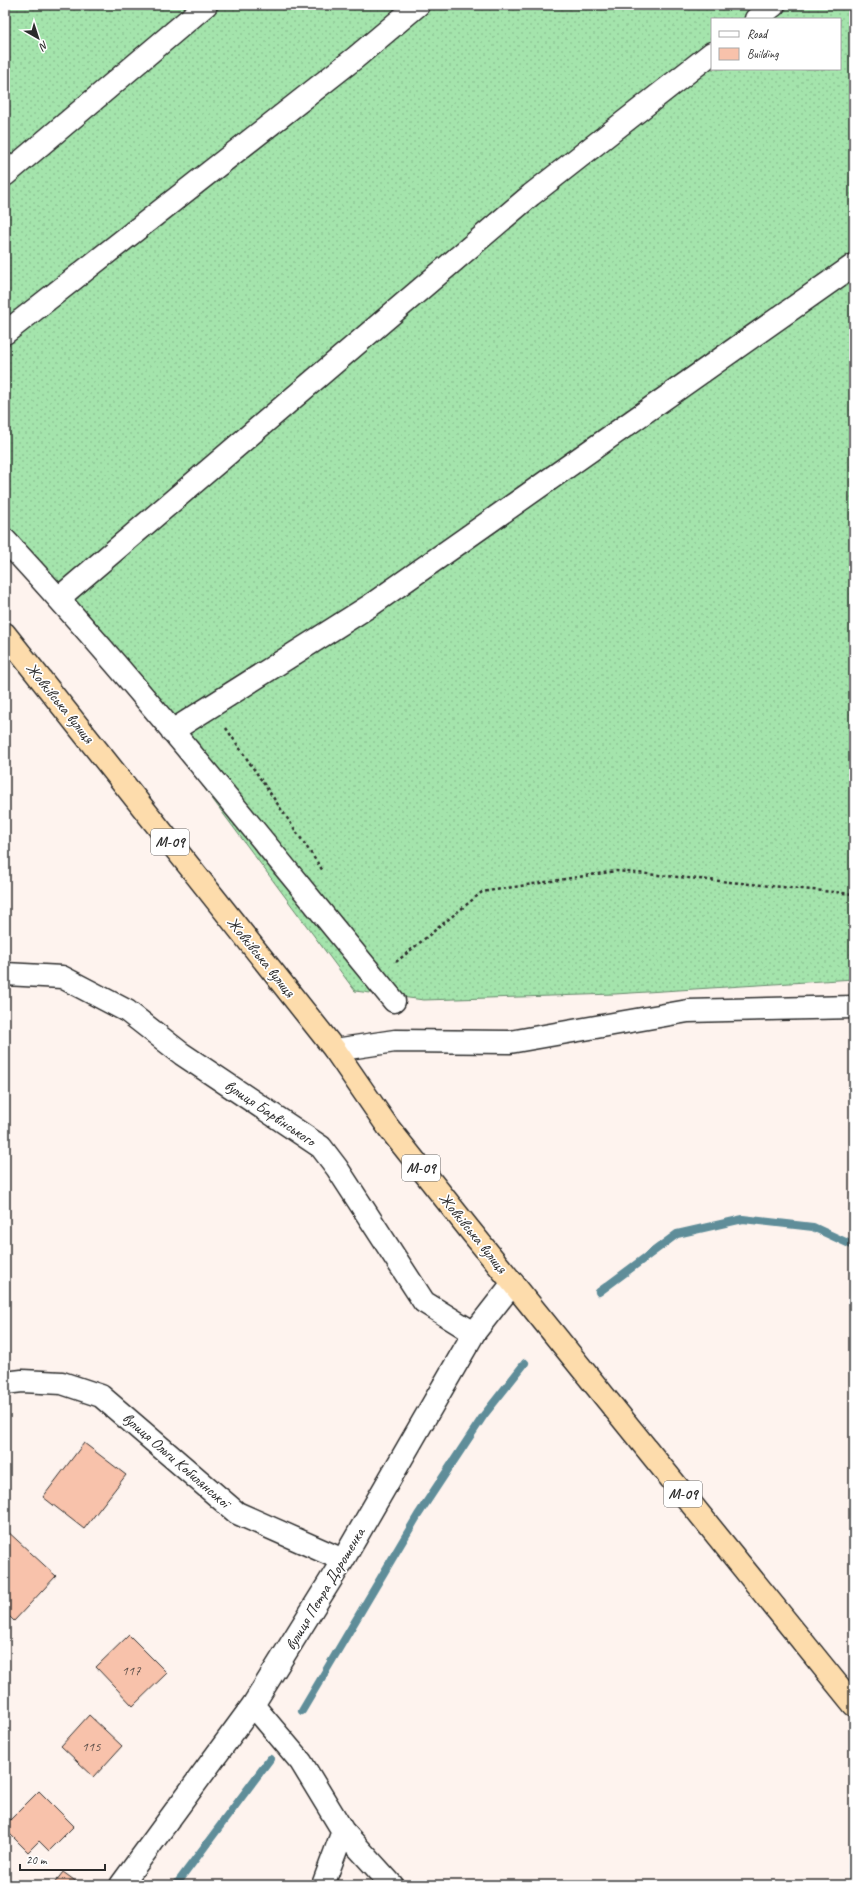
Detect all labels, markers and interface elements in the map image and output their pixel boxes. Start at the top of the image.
north arrow [18,18,58,58]
legend [711,18,841,70]
text: Road [747,26,769,42]
text: N [36,38,51,55]
text: Building [747,46,779,62]
street label: Жовківська вулиця [21,659,99,748]
road number: М-09 [151,829,189,855]
street label: Жовківська вулиця [222,913,300,1002]
street label: вулиця Барвінського [221,1075,321,1152]
road number: М-09 [402,1155,440,1181]
street label: Жовківська вулиця [434,1189,512,1278]
street label: вулиця Ольги Кобилянської [118,1408,236,1514]
road number: М-09 [664,1481,702,1507]
street label: вулиця Петра Дорошенка [281,1523,370,1654]
house number: 117 [122,1662,141,1679]
house number: 115 [82,1738,101,1755]
scale bar [20,1846,105,1872]
text: 20 m [26,1852,48,1868]

